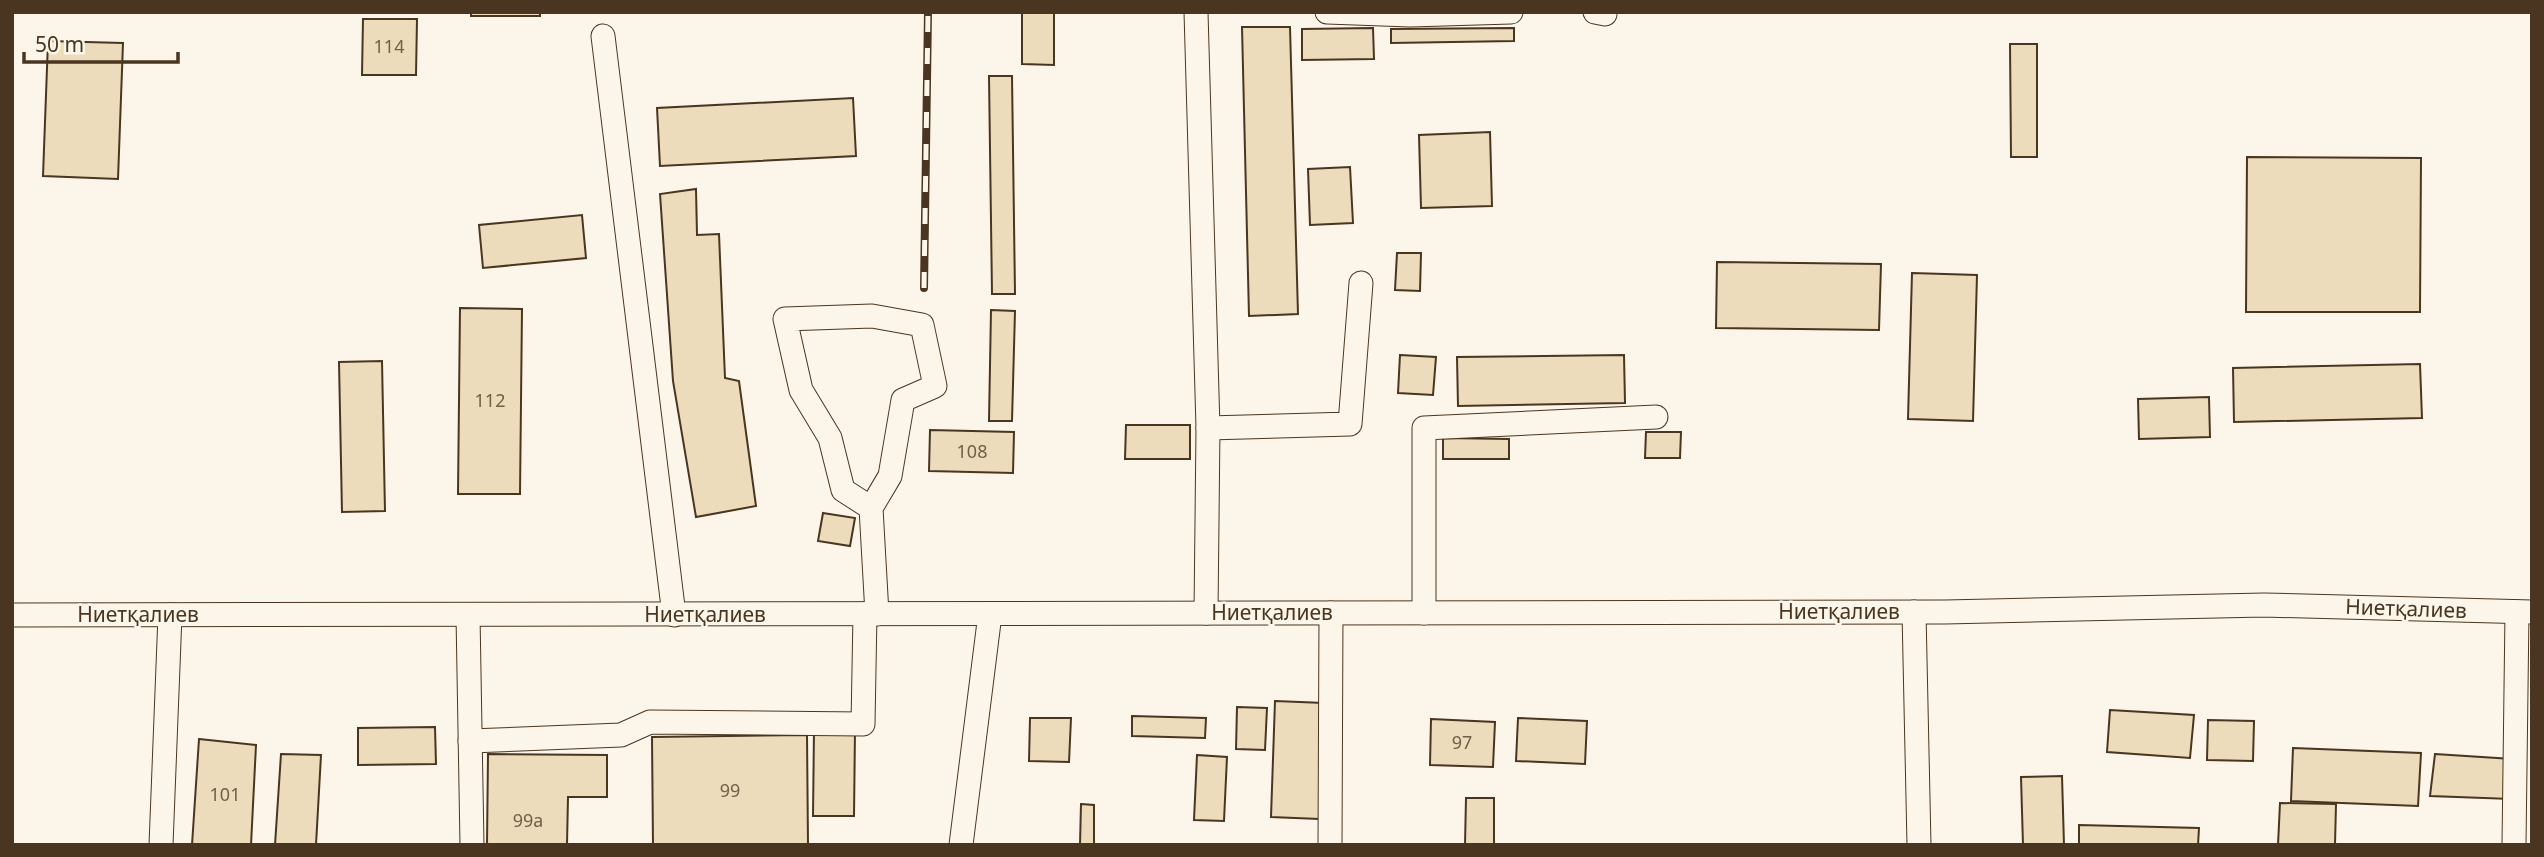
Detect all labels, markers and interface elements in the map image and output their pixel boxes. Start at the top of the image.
scale bar [24,21,178,65]
text: 50 m [35,30,84,58]
house number: 114 [374,34,404,58]
house number: 112 [475,388,505,412]
house number: 108 [957,439,987,463]
street label: Ниетқалиев [2345,592,2467,624]
street label: Ниетқалиев [1778,597,1900,625]
street label: Ниетқалиев [1211,598,1333,626]
street label: Ниетқалиев [77,600,199,628]
street label: Ниетқалиев [644,600,766,628]
house number: 97 [1452,730,1472,754]
house number: 99 [720,778,740,802]
house number: 101 [210,782,240,806]
house number: 99а [513,808,543,832]

